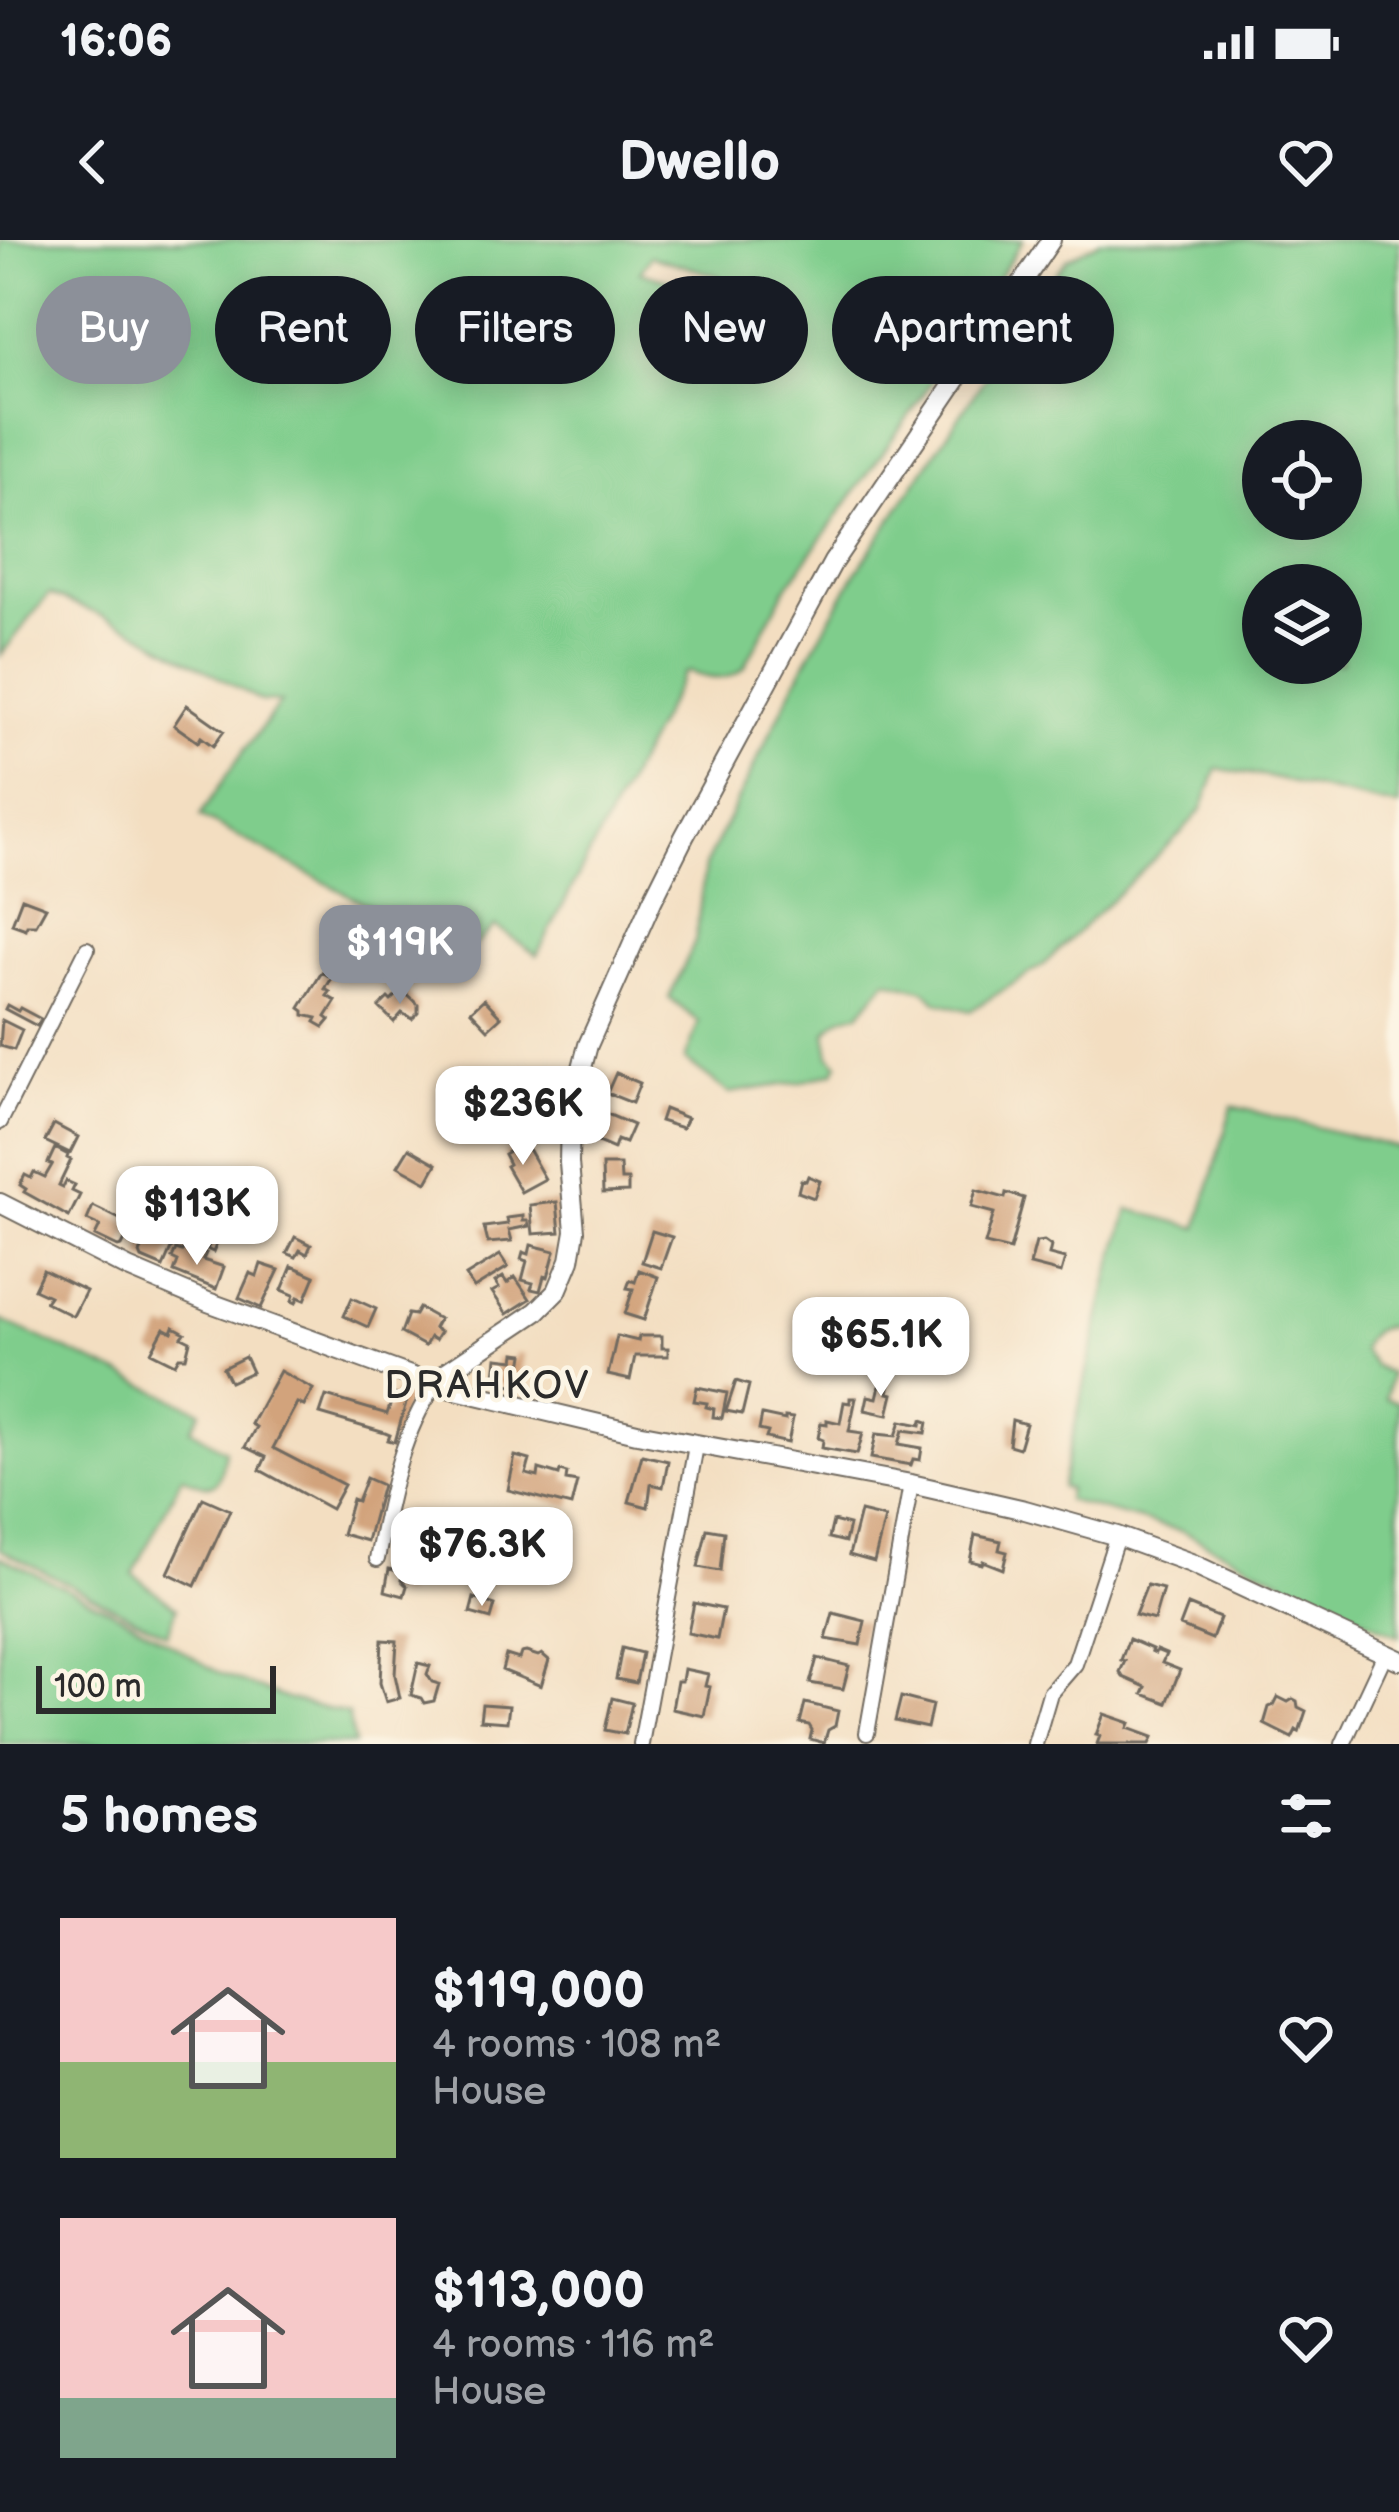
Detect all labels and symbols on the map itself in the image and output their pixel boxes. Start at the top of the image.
pin: $119K [316,905,484,1007]
pin: $236K [439,1066,607,1168]
pin: $113K [113,1166,281,1268]
pin: $65.1K [783,1297,979,1399]
district label: DRAHKOV [384,1363,592,1410]
pin: $76.3K [384,1507,580,1609]
scale bar [36,1660,276,1713]

